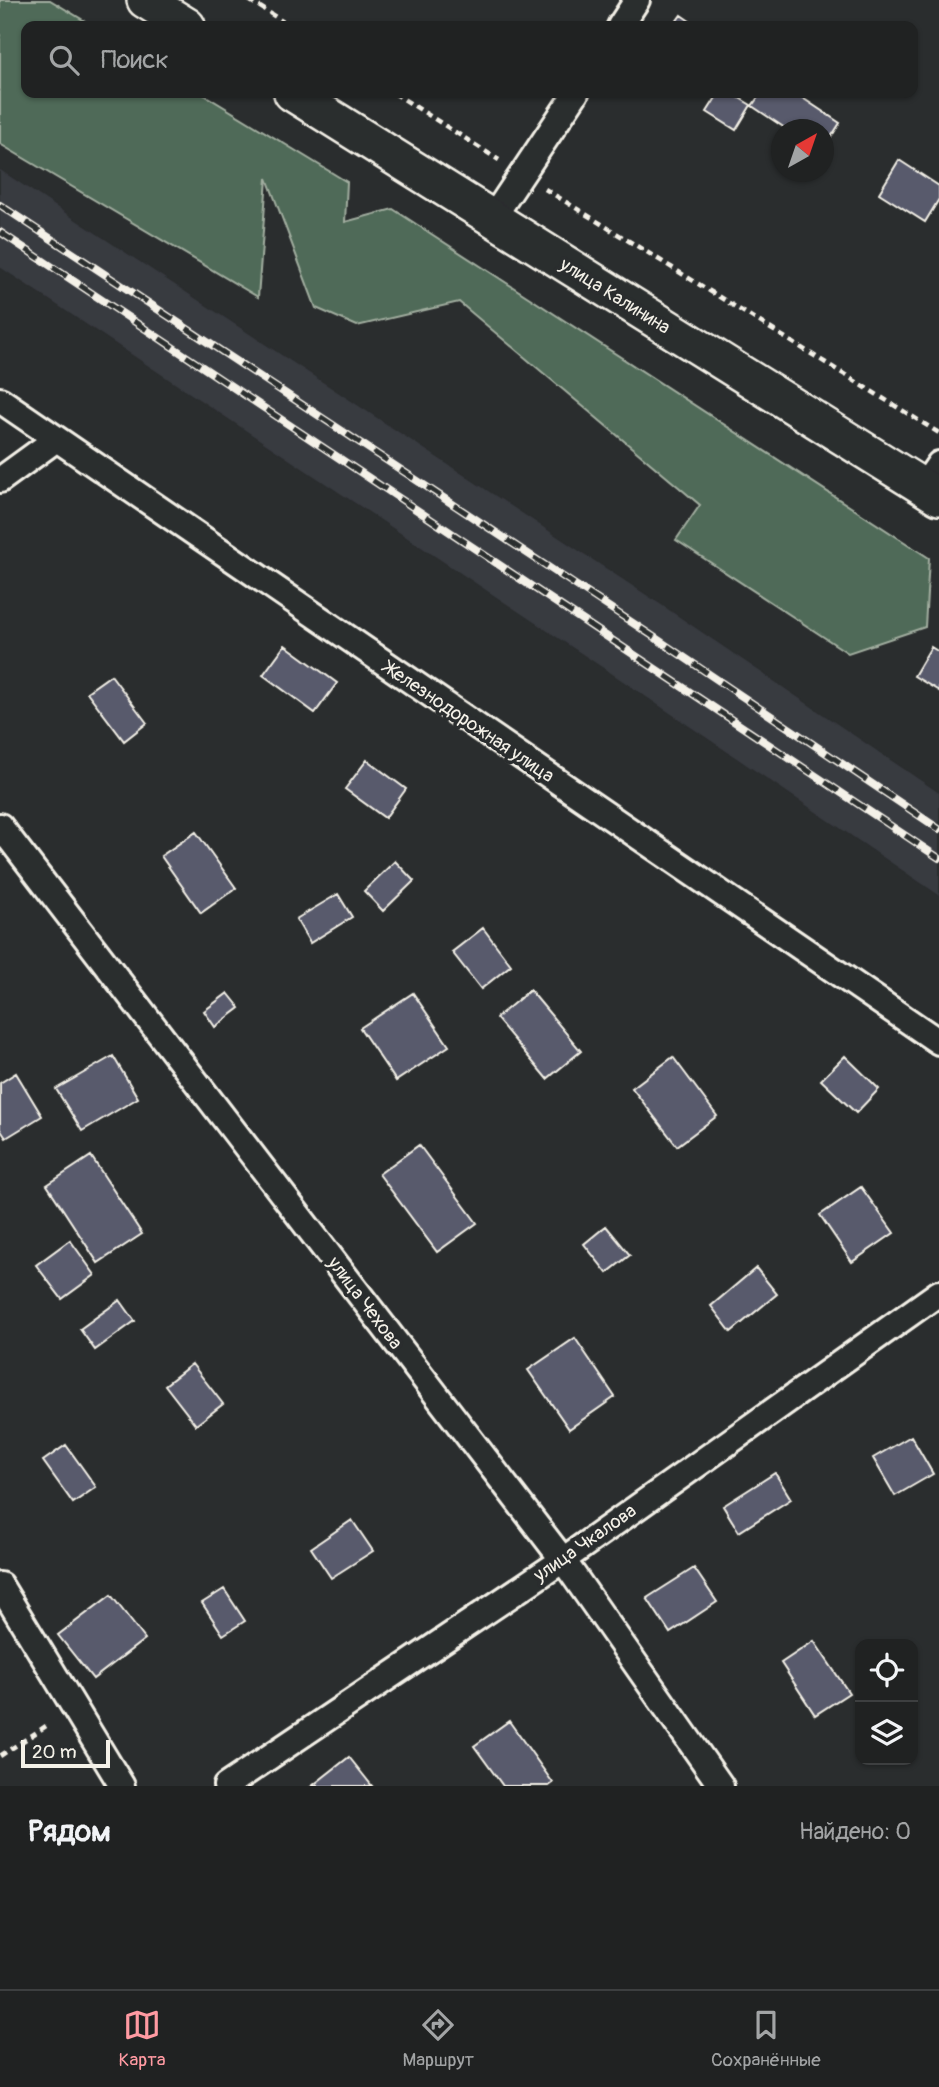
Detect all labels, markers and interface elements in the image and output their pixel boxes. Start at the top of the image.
search box [21,21,918,98]
icon: search [45,41,83,79]
text: Поиск [101,44,169,76]
north arrow [771,119,834,182]
street label: улица Калинина [554,252,675,340]
street label: Железнодорожная улица [377,654,559,788]
street label: улица Чехова [322,1251,408,1354]
street label: улица Чкалова [528,1499,641,1588]
map controls [855,1639,918,1765]
button: locate [855,1639,918,1702]
button: layers [855,1702,918,1765]
scale bar [21,1737,110,1769]
text: 20 m [32,1740,77,1764]
text: Рядом [28,1813,111,1850]
text: Найдено: 0 [799,1817,911,1846]
tab: Карта [118,2006,166,2072]
tab: Маршрут [403,2006,474,2072]
tab: Сохранённые [711,2006,821,2072]

